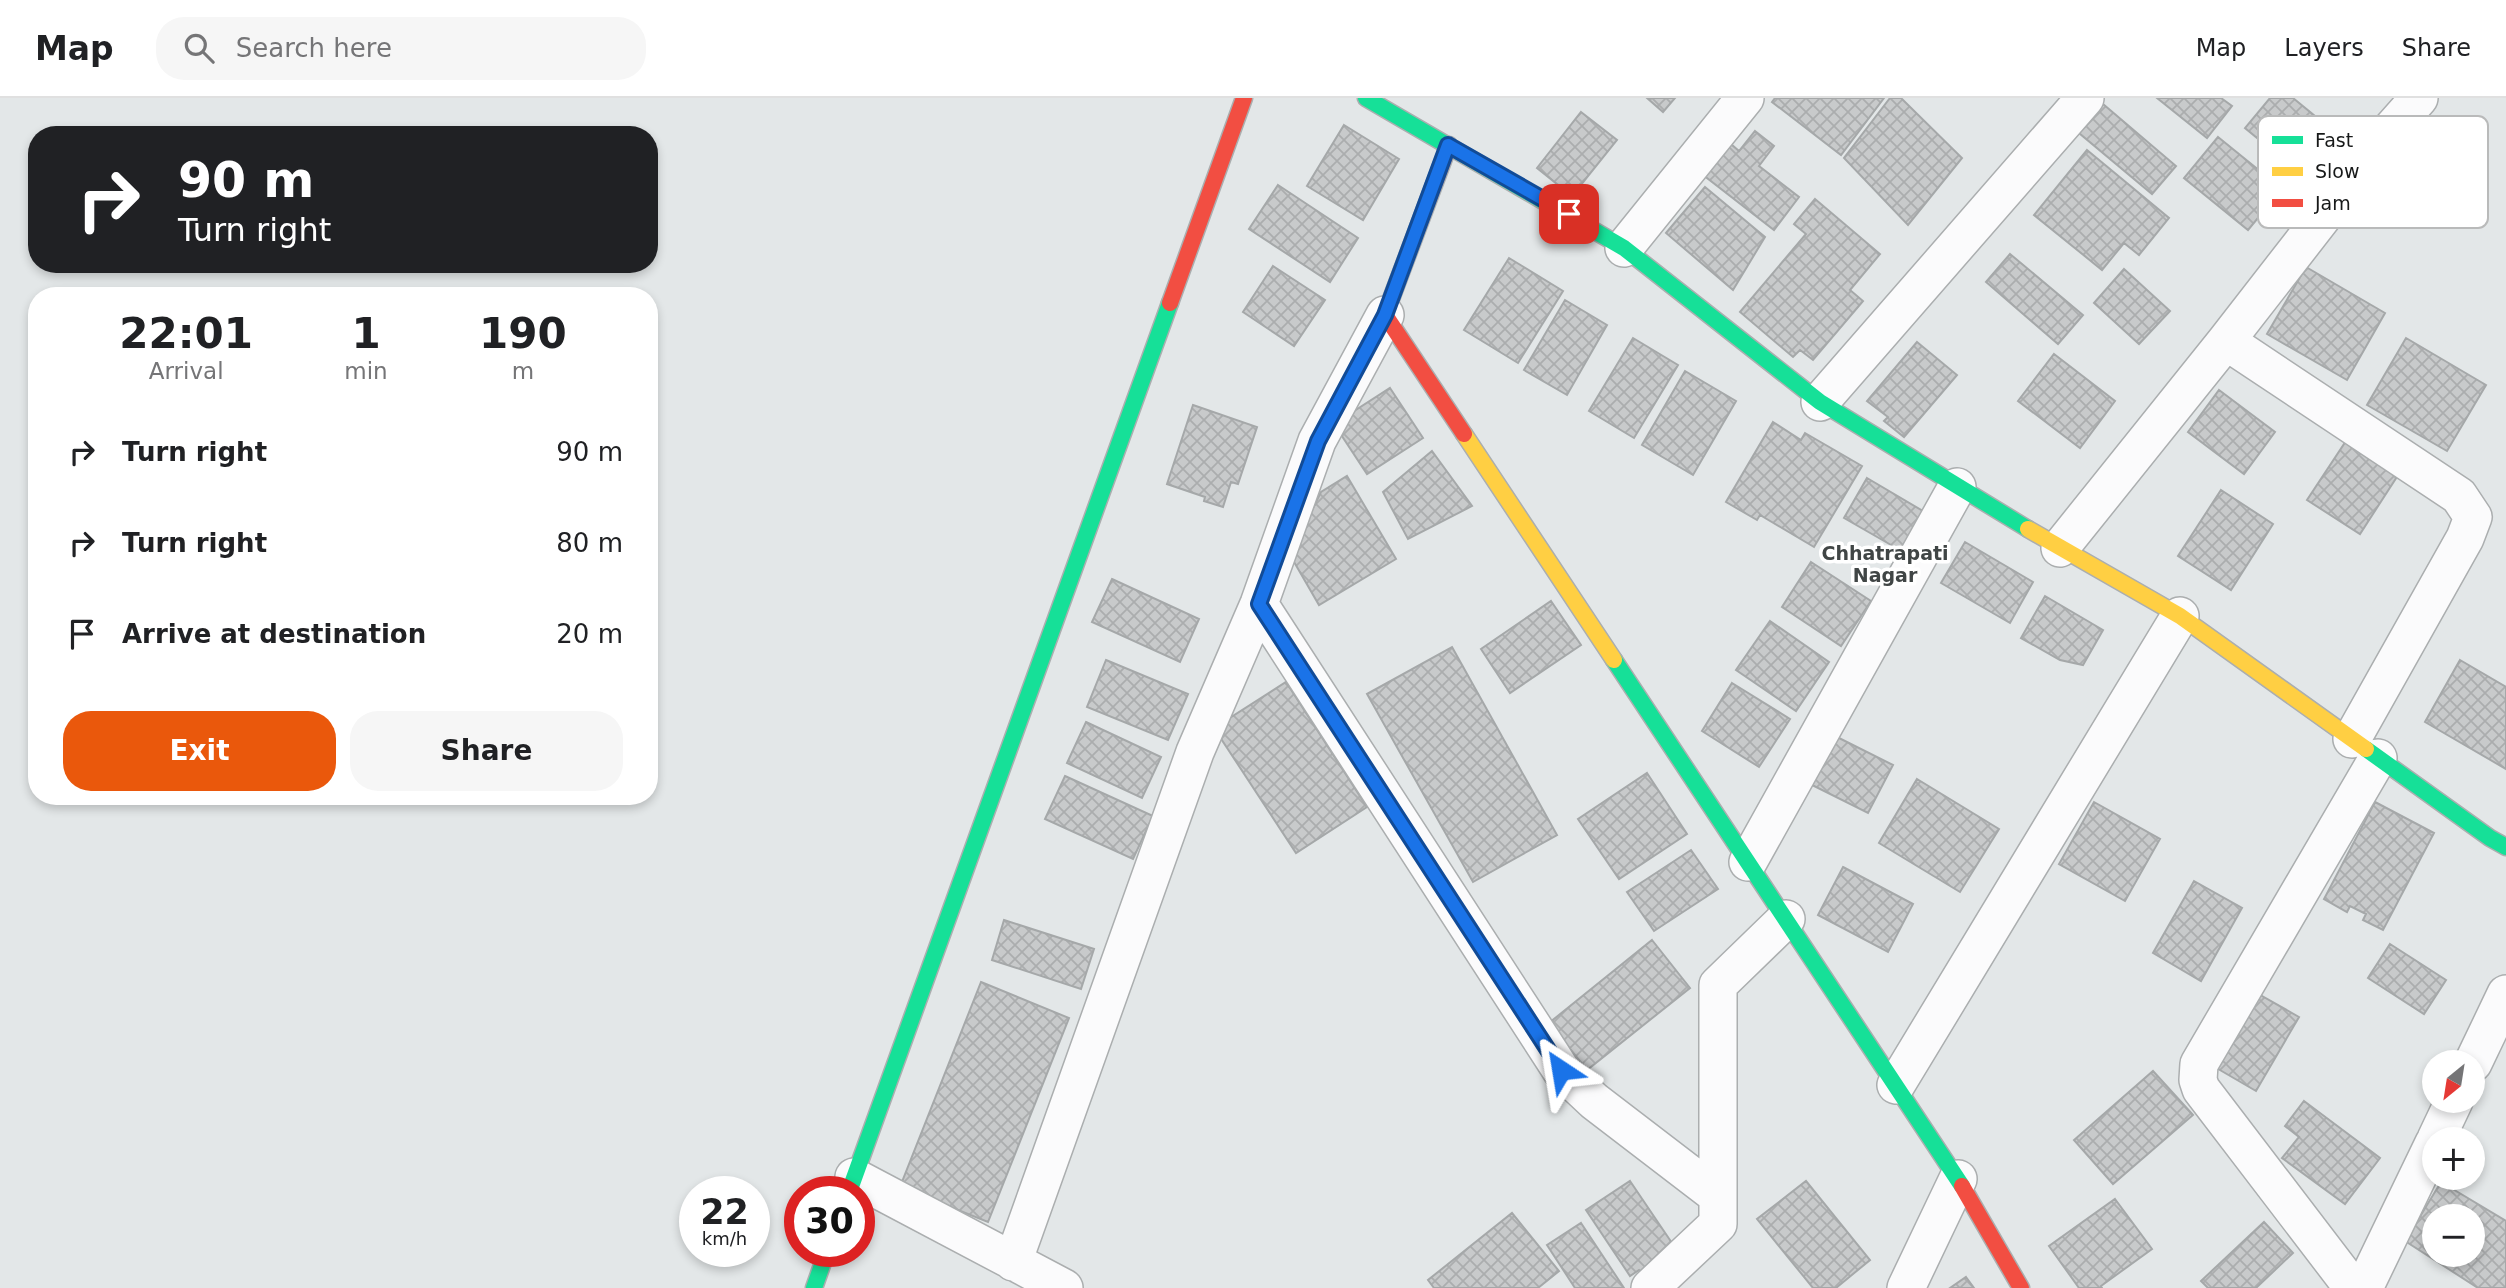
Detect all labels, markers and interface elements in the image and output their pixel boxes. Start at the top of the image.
search box [156,17,646,80]
text: Map [35,29,114,68]
icon: search [180,29,218,67]
text: Search here [236,33,392,63]
text: Map [2196,34,2246,62]
text: Layers [2284,34,2364,62]
text: Share [2402,34,2471,62]
legend [2258,116,2488,228]
text: Fast [2315,129,2353,151]
text: 90 m [178,152,314,209]
icon: right [63,154,154,245]
text: Slow [2315,160,2360,182]
pin [1539,184,1599,244]
text: Jam [2314,192,2351,214]
icon: arrive [1550,195,1588,233]
text: Turn right [178,211,331,249]
text: 22:01 [119,309,253,358]
text: 1 [351,309,381,358]
text: 190 [479,309,567,358]
text: Arrival [149,358,224,384]
text: min [344,358,388,384]
text: m [512,358,534,384]
icon: right [63,433,101,471]
text: Turn right [122,437,267,467]
text: 90 m [556,437,623,467]
icon: right [63,524,101,562]
text: Turn right [122,528,267,558]
text: 80 m [556,528,623,558]
district label: Chhatrapati Nagar [1821,542,1949,586]
icon: arrive [63,615,101,653]
text: Arrive at destination [122,619,426,649]
text: 20 m [556,619,623,649]
button: Exit [63,711,336,791]
button: Share [350,711,623,791]
position arrow [1524,1033,1598,1107]
north arrow [2422,1050,2485,1113]
map controls [2422,1050,2485,1267]
button: + [2422,1127,2485,1190]
speed limit sign: 30 [784,1176,875,1267]
text: 22 [700,1192,749,1232]
button: − [2422,1204,2485,1267]
text: km/h [702,1228,747,1249]

